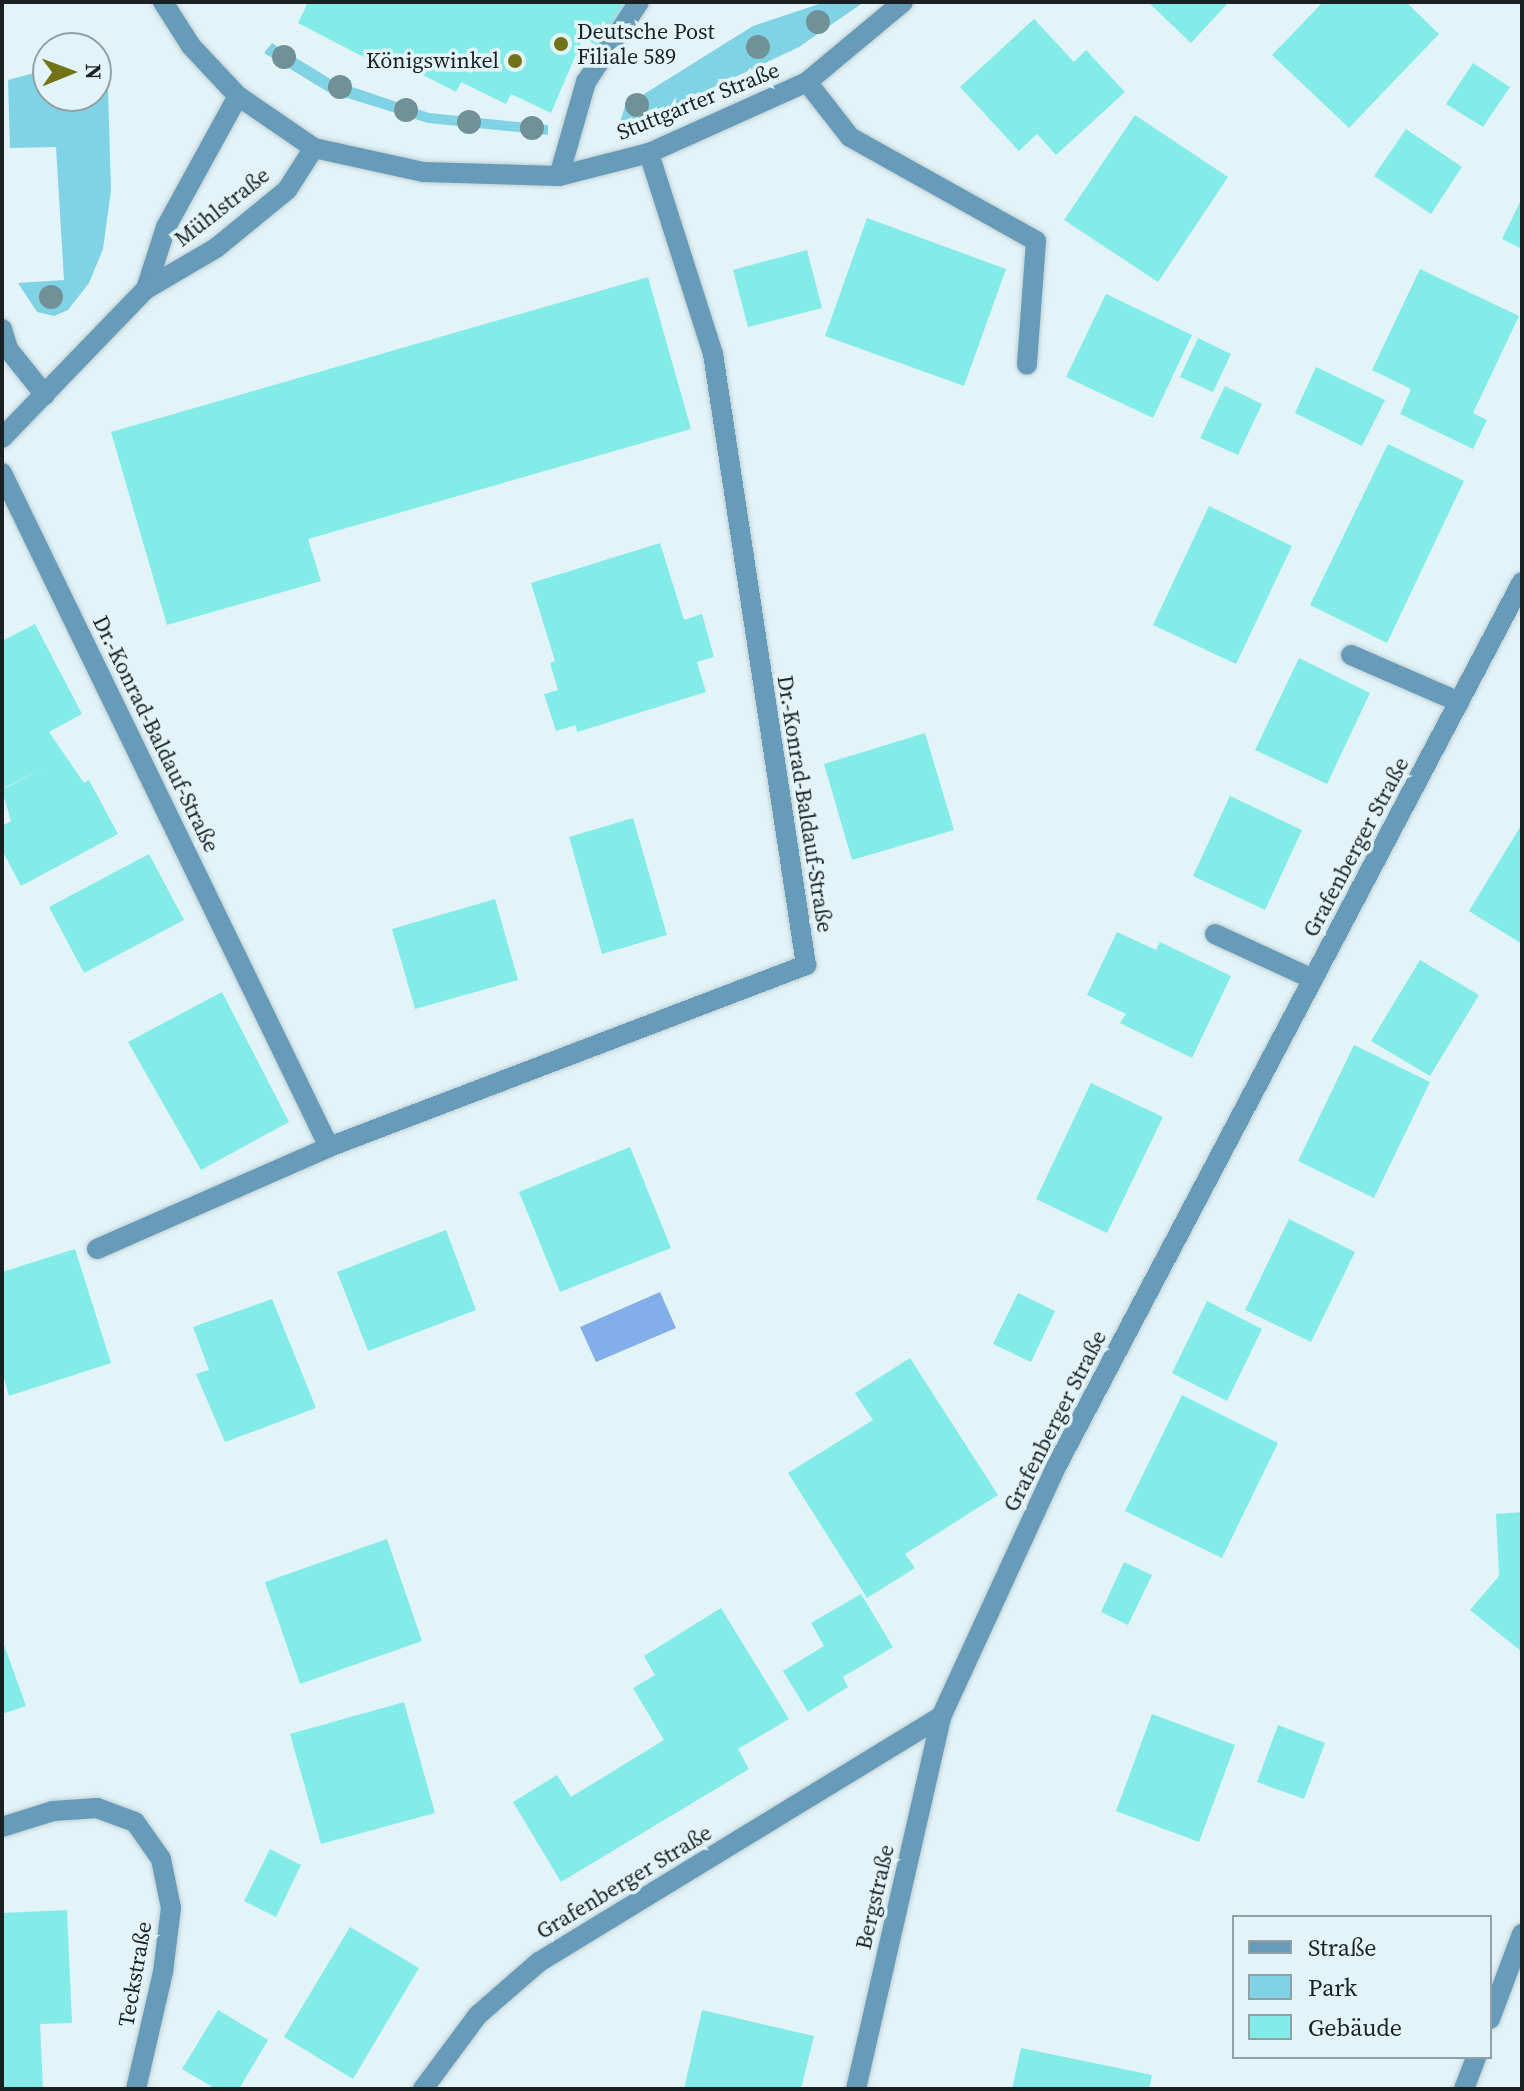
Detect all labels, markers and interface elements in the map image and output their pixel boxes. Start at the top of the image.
place label: Deutsche Post Filiale 589 [577,18,715,70]
north arrow [32,32,112,112]
marker: Deutsche Post Filiale 589 [552,35,570,53]
place label: Königswinkel [366,48,499,74]
marker: Königswinkel [506,52,524,70]
street label: Stuttgarter Straße [613,56,783,146]
text: N [79,63,109,80]
street label: Mühlstraße [169,162,275,252]
street label: Dr.-Konrad-Baldauf-Straße [87,611,225,857]
street label: Dr.-Konrad-Baldauf-Straße [772,674,838,934]
street label: Grafenberger Straße [1297,753,1415,941]
street label: Grafenberger Straße [998,1326,1112,1516]
street label: Grafenberger Straße [532,1819,716,1945]
street label: Bergstraße [850,1842,900,1952]
legend [1232,1915,1492,2059]
street label: Teckstraße [113,1919,157,2029]
text: Straße [1308,1931,1376,1964]
text: Park [1308,1971,1357,2004]
text: Gebäude [1308,2011,1402,2044]

